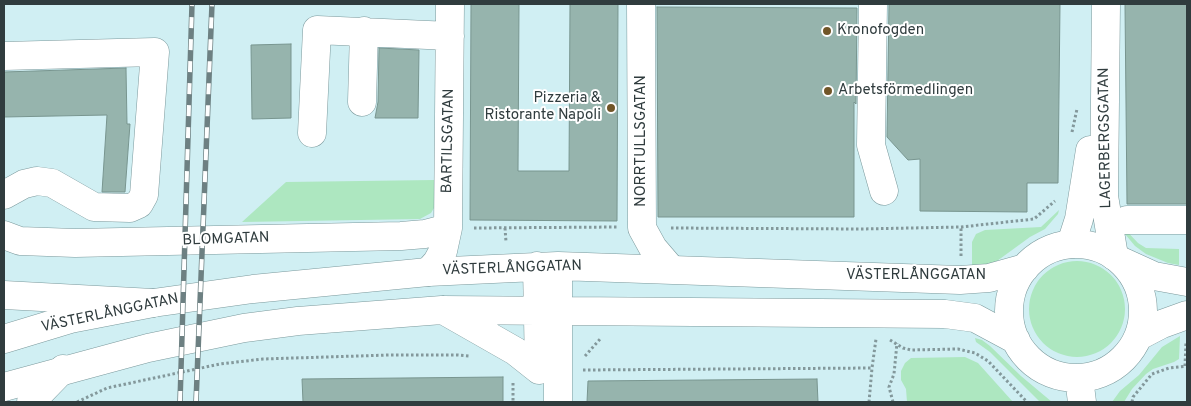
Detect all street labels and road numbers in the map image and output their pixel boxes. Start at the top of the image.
street label: LAGERBERGSGATAN [1096,67,1116,209]
street label: NORRTULLSGATAN [633,75,651,207]
street label: BARTILSGATAN [439,88,459,194]
street label: BLOMGATAN [182,229,270,251]
street label: VÄSTERLÅNGGATAN [442,258,582,280]
street label: VÄSTERLÅNGGATAN [846,267,986,285]
street label: VÄSTERLÅNGGATAN [40,291,180,337]

